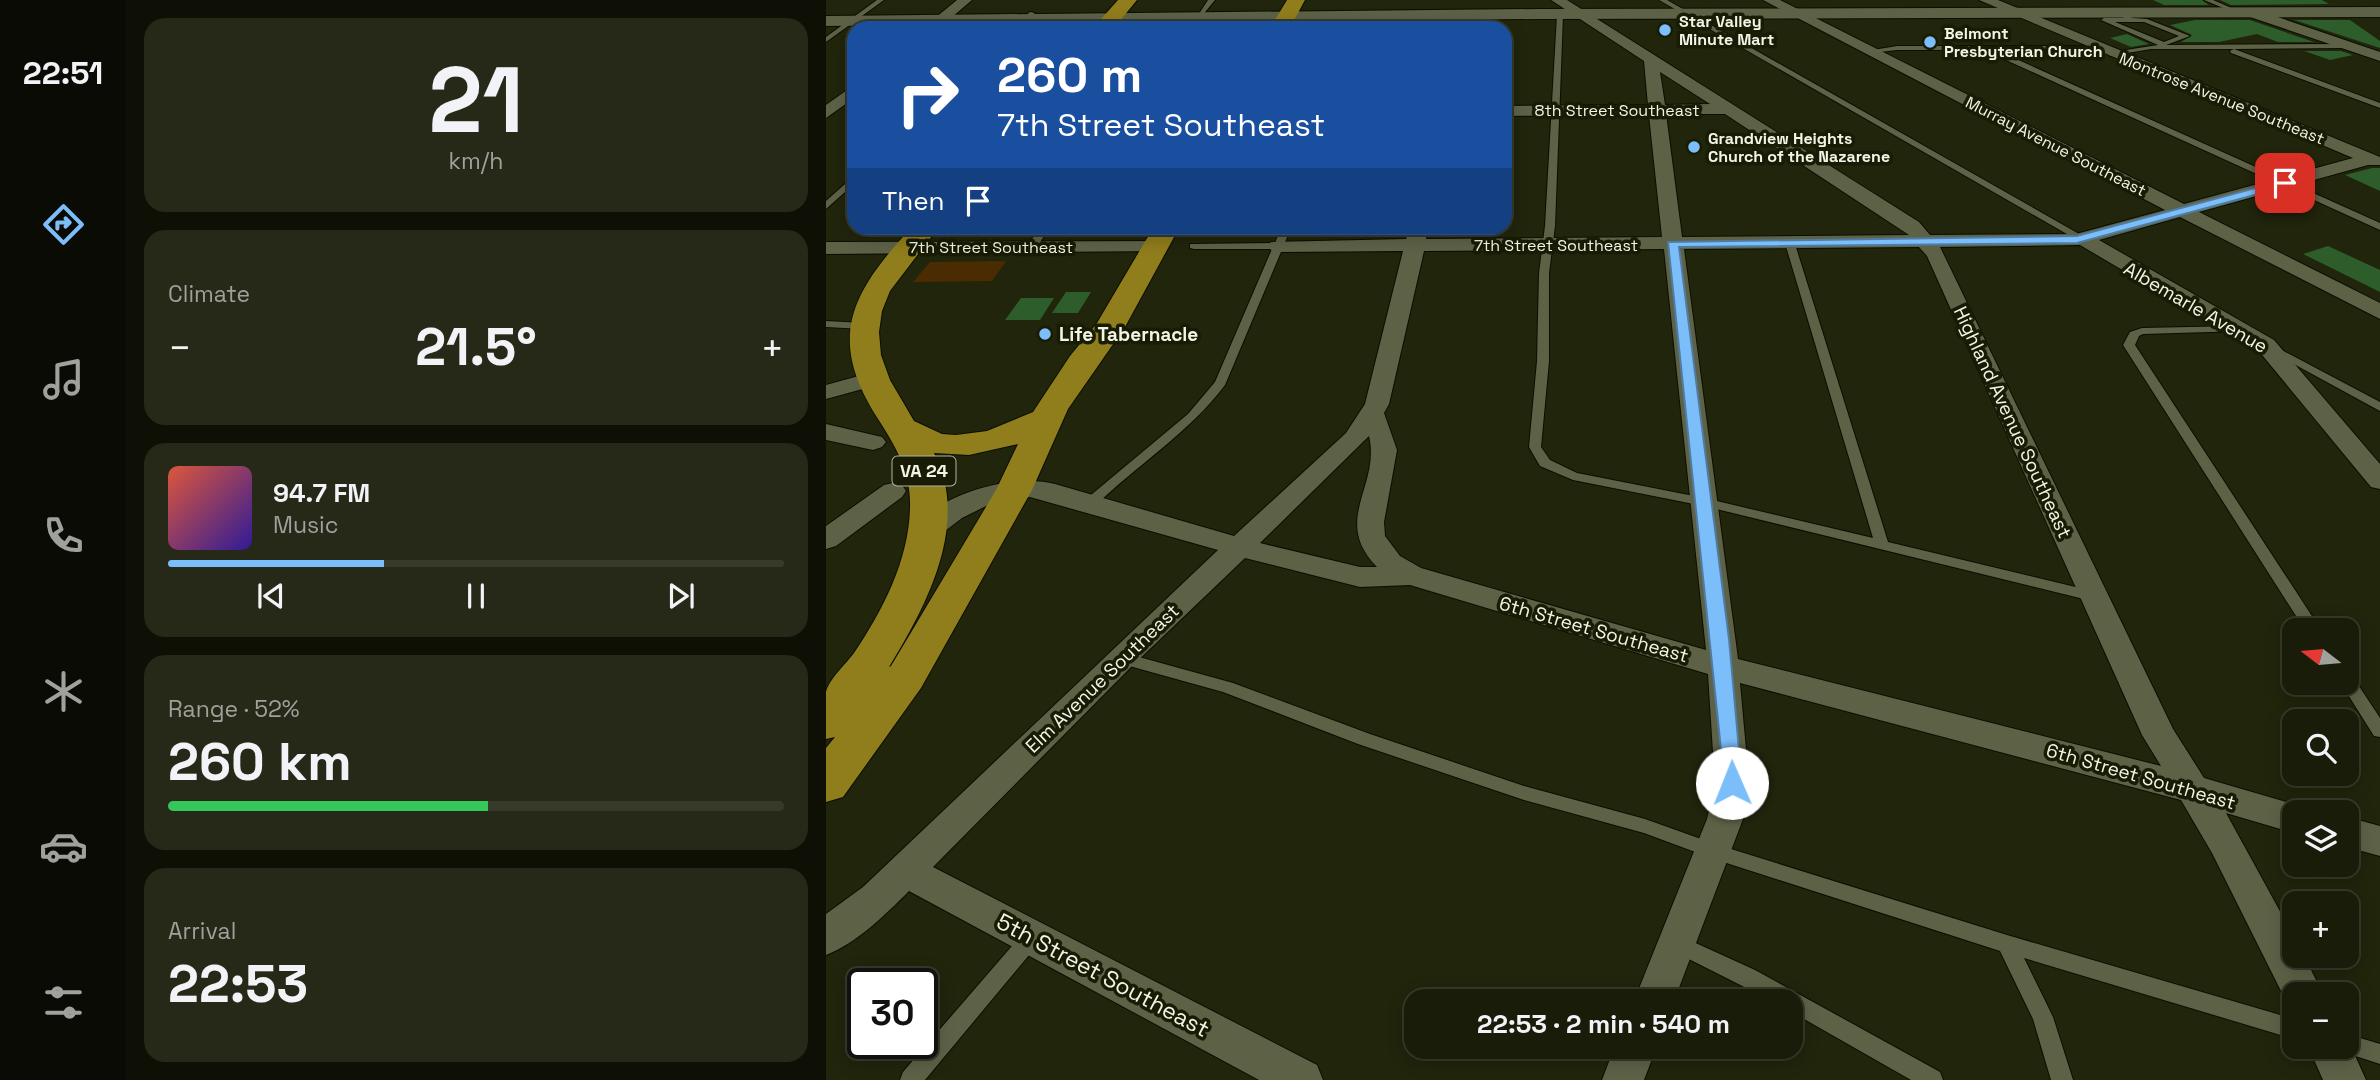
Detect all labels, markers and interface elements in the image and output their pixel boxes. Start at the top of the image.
place label: Star Valley Minute Mart [1679,11,1774,50]
marker: Star Valley Minute Mart [1657,22,1673,38]
place label: Belmont Presbyterian Church [1944,23,2103,62]
marker: Belmont Presbyterian Church [1922,34,1938,50]
text: 21 [428,42,524,159]
text: 260 m [997,44,1142,106]
street label: Montrose Avenue Southeast [2116,48,2328,149]
icon: right [882,49,973,140]
text: 22:51 [23,53,103,93]
street label: Murray Avenue Southeast [1962,92,2149,201]
street label: 8th Street Southeast [1534,100,1700,121]
text: 7th Street Southeast [997,105,1325,145]
place label: Grandview Heights Church of the Nazarene [1708,128,1890,167]
marker: Grandview Heights Church of the Nazarene [1686,139,1702,155]
text: km/h [449,146,503,176]
pin [2255,153,2315,213]
icon: arrive [2266,164,2304,202]
icon: arrive [959,182,997,220]
text: Then [882,184,945,218]
icon: directions [39,200,88,249]
street label: 7th Street Southeast [1474,235,1638,256]
street label: 7th Street Southeast [909,237,1073,258]
street label: Albemarle Avenue [2119,256,2272,359]
text: Climate [168,279,250,309]
street label: Highland Avenue Southeast [1948,302,2077,542]
text: 21.5° [415,314,537,380]
place label: Life Tabernacle [1059,322,1198,347]
text: − [168,324,192,372]
text: + [760,324,784,372]
marker: Life Tabernacle [1037,326,1053,342]
icon: music [39,355,88,404]
road number: VA 24 [892,457,956,486]
text: 94.7 FM [273,476,370,510]
text: Music [273,510,338,540]
icon: phone [39,511,88,560]
icon: previous [252,577,290,615]
icon: pause [457,577,495,615]
icon: next [662,577,700,615]
street label: 6th Street Southeast [1496,590,1691,668]
street label: Elm Avenue Southeast [1020,598,1185,758]
north arrow [2282,618,2359,695]
map controls [2282,618,2359,1059]
icon: climate [39,667,88,716]
text: Range · 52% [168,694,300,724]
button: search [2282,709,2359,786]
text: 260 km [168,729,352,795]
street label: 6th Street Southeast [2043,737,2238,815]
position arrow [1695,746,1769,820]
button: layers [2282,800,2359,877]
icon: car [39,822,88,871]
button: + [2282,891,2359,968]
street label: 5th Street Southeast [991,906,1215,1044]
text: Arrival [168,916,236,946]
text: 22:53 [168,951,308,1017]
speed limit sign: 30 [847,968,938,1059]
icon: filters [39,978,88,1027]
button: − [2282,982,2359,1059]
text: 22:53 · 2 min · 540 m [1477,1007,1730,1041]

